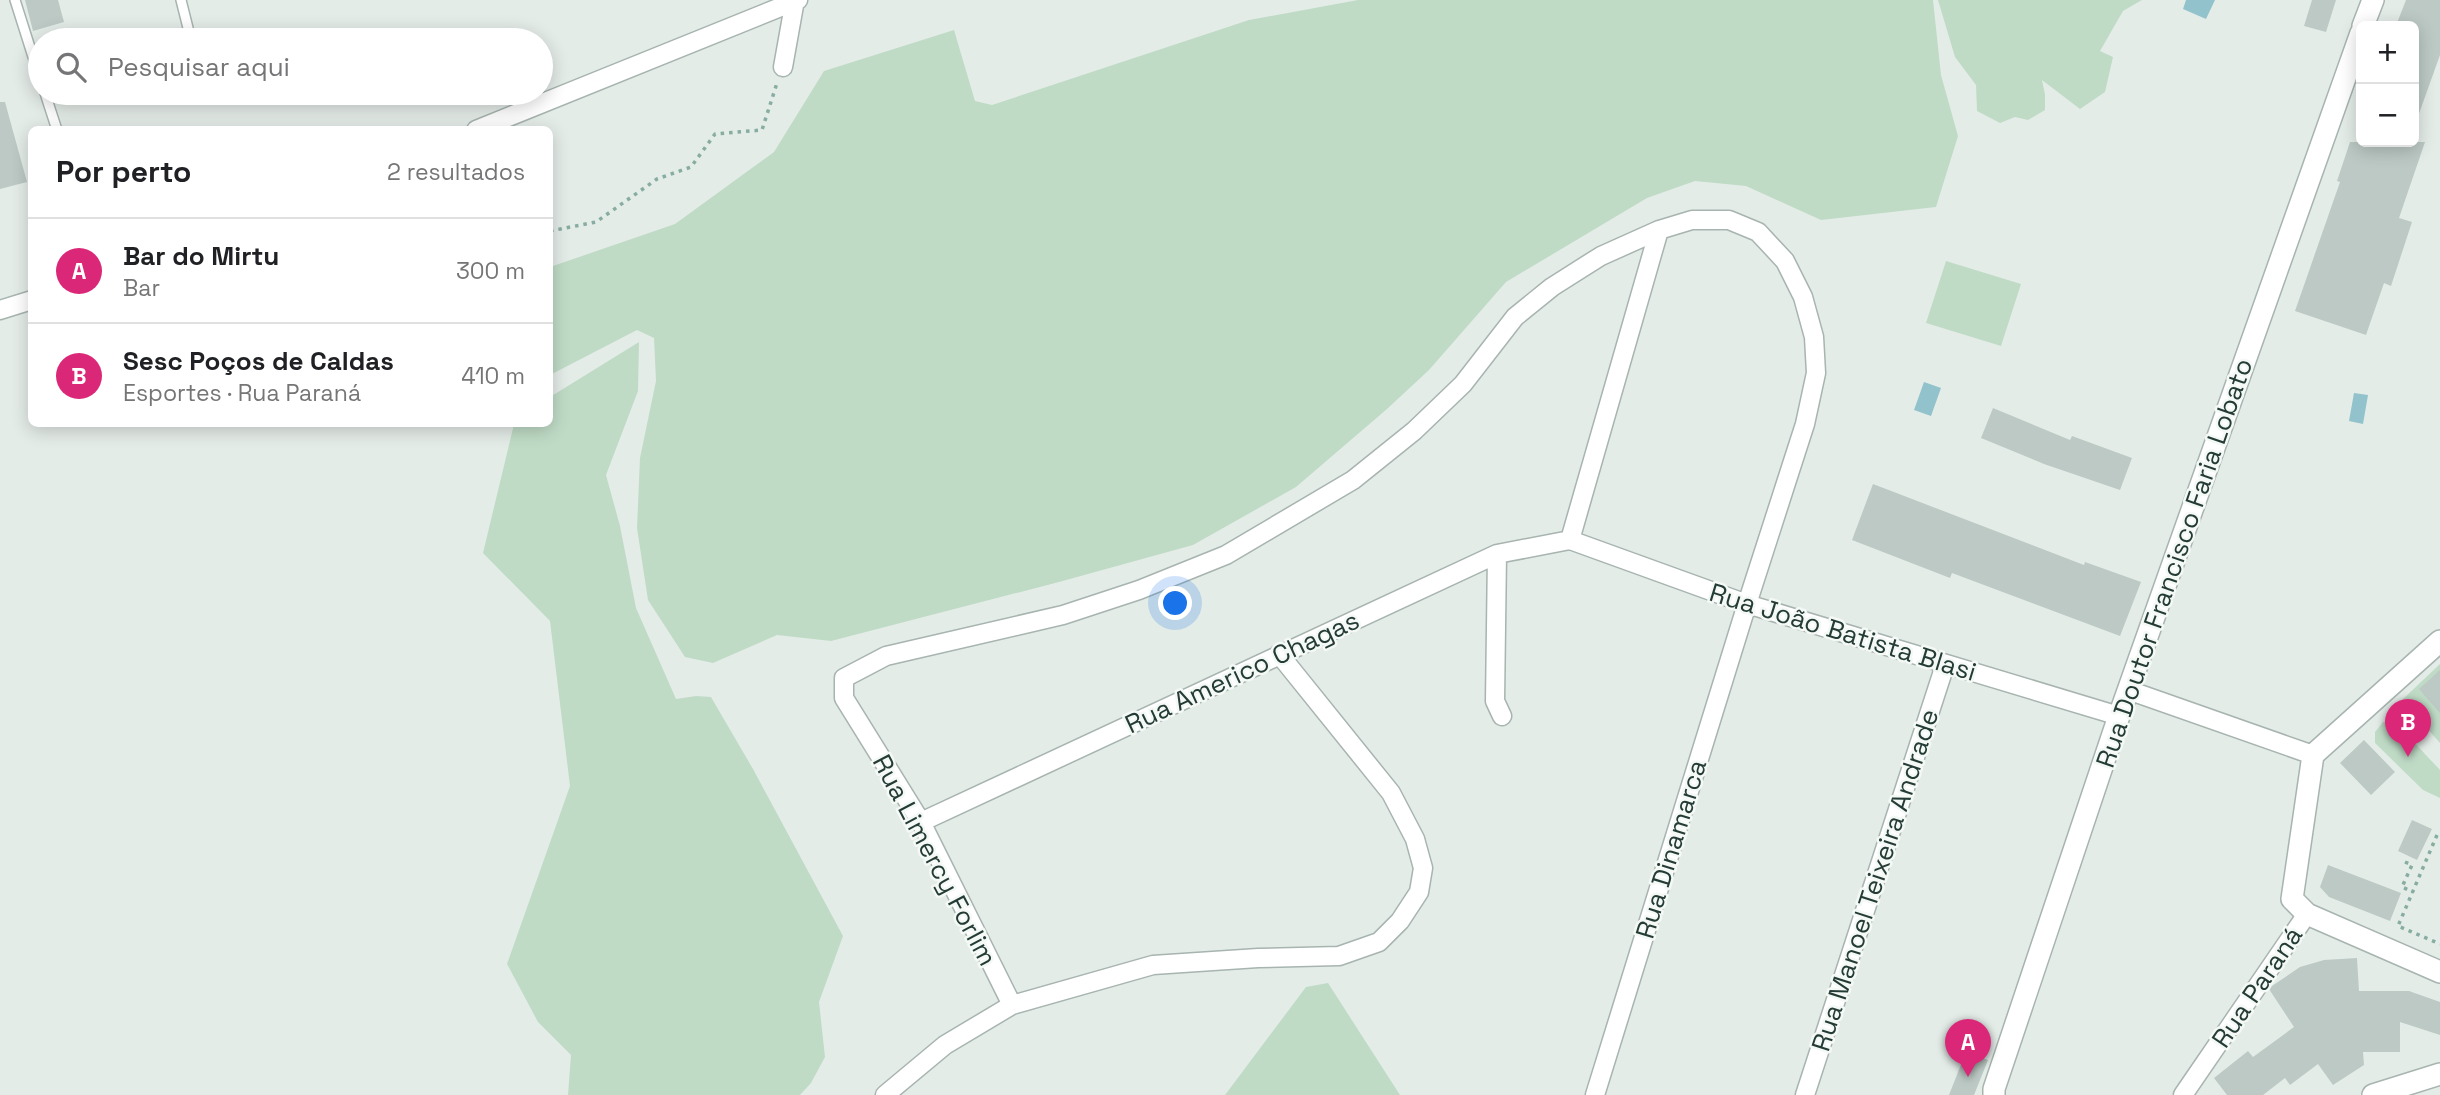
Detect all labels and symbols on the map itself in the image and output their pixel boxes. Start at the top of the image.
street label: Rua Doutor Francisco Faria Lobato [2088,354,2260,772]
street label: Rua João Batista Blasi [1706,575,1980,689]
your location [1158,586,1192,620]
street label: Rua Americo Chagas [1119,603,1365,741]
pin: B [2385,699,2431,757]
street label: Rua Manoel Teixeira Andrade [1804,705,1946,1055]
street label: Rua Limercy Forlim [865,748,1005,972]
street label: Rua Dinamarca [1628,755,1714,943]
street label: Rua Paraná [2204,920,2310,1054]
pin: A [1945,1019,1991,1077]

